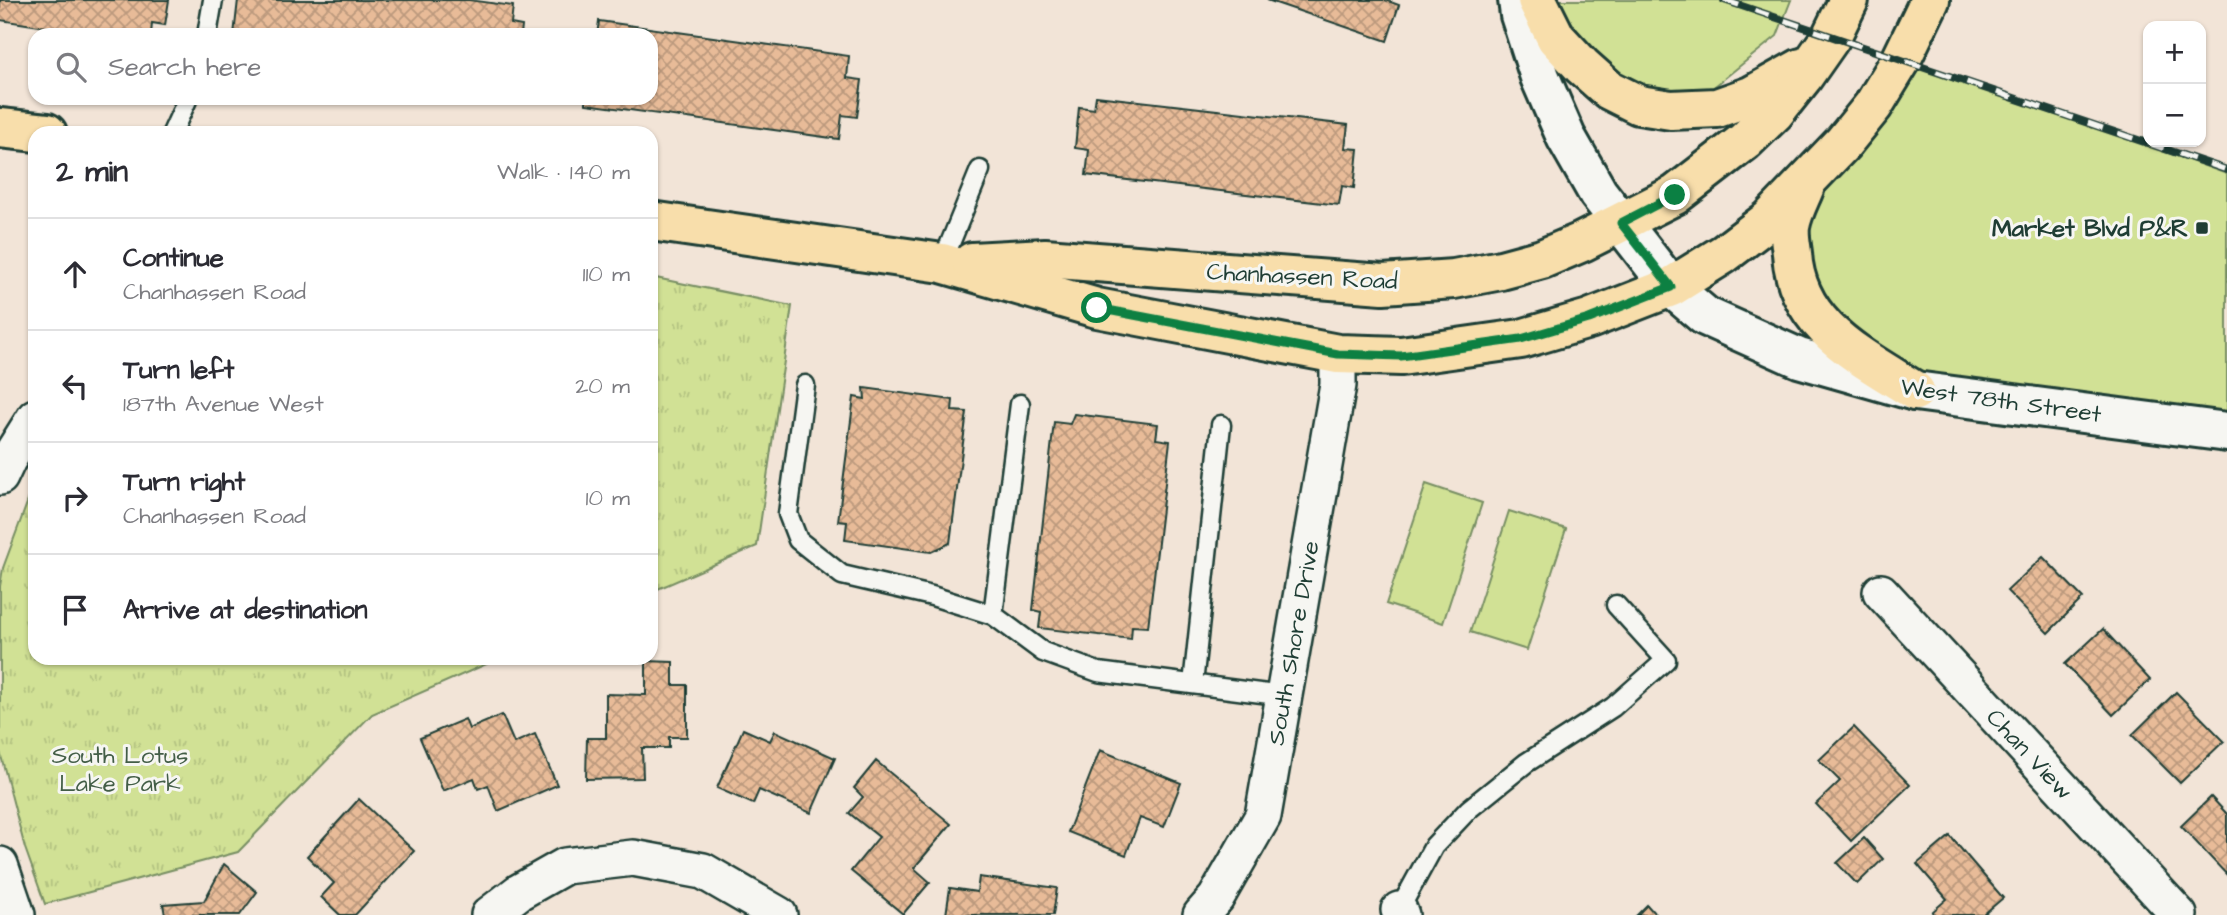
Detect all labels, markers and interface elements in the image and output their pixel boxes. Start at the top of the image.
map controls [2143,21,2206,147]
button: + [2143,21,2206,84]
search box [28,28,658,105]
icon: search [52,48,90,86]
text: Search here [108,49,261,85]
button: − [2143,84,2206,147]
text: 2 min [56,151,128,193]
text: Walk · 140 m [497,156,630,188]
route end [1659,179,1690,210]
place label: Market Blvd P&R [1992,212,2188,246]
marker: Market Blvd P&R [2194,220,2210,236]
text: Continue [123,240,224,276]
icon: ahead [56,255,94,293]
street label: Chanhassen Road [1206,255,1398,299]
text: 110 m [582,258,630,290]
text: Chanhassen Road [123,276,306,308]
route start [1081,292,1112,323]
text: Turn left [123,352,234,388]
icon: left [56,367,94,405]
text: 20 m [575,370,630,402]
street label: West 78th Street [1898,370,2104,432]
text: 187th Avenue West [123,388,324,420]
text: Turn right [123,464,245,500]
icon: right [56,479,94,517]
text: 10 m [585,482,630,514]
text: Chanhassen Road [123,500,306,532]
street label: South Shore Drive [1259,538,1329,748]
icon: arrive [56,591,94,629]
text: Arrive at destination [123,592,368,628]
street label: Chan View [1978,701,2080,808]
park label: South Lotus Lake Park [52,739,188,801]

